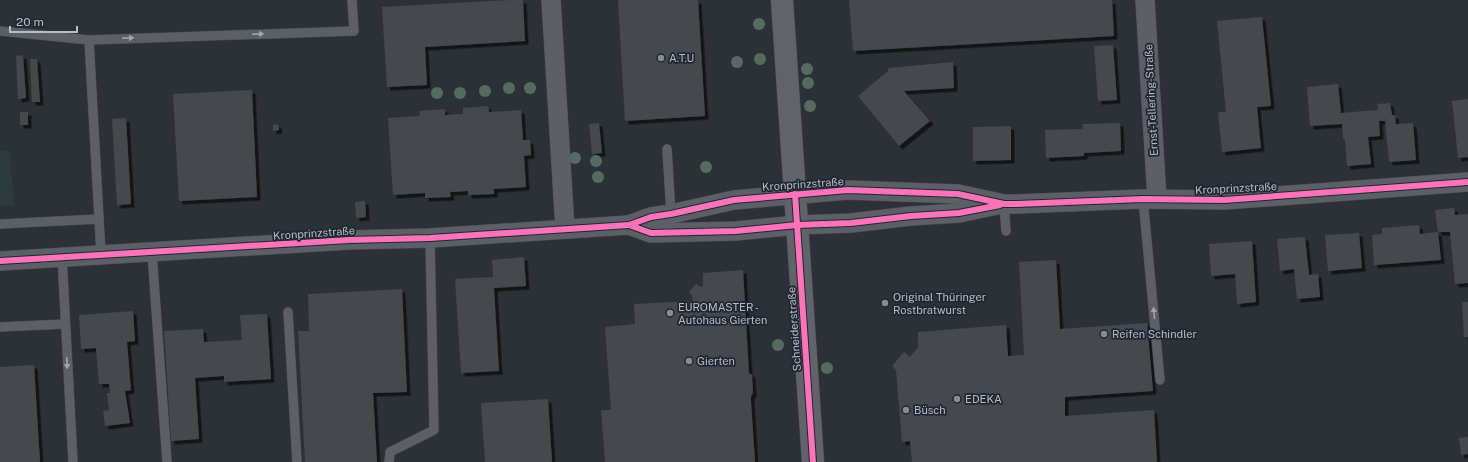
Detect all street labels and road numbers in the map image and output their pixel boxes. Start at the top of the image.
street label: Ernst-Tellering-Straße [1142,44,1160,156]
street label: Kronprinzstraße [762,175,844,193]
street label: Kronprinzstraße [1195,180,1277,196]
street label: Kronprinzstraße [273,224,355,242]
street label: Schneiderstraße [785,286,803,372]

